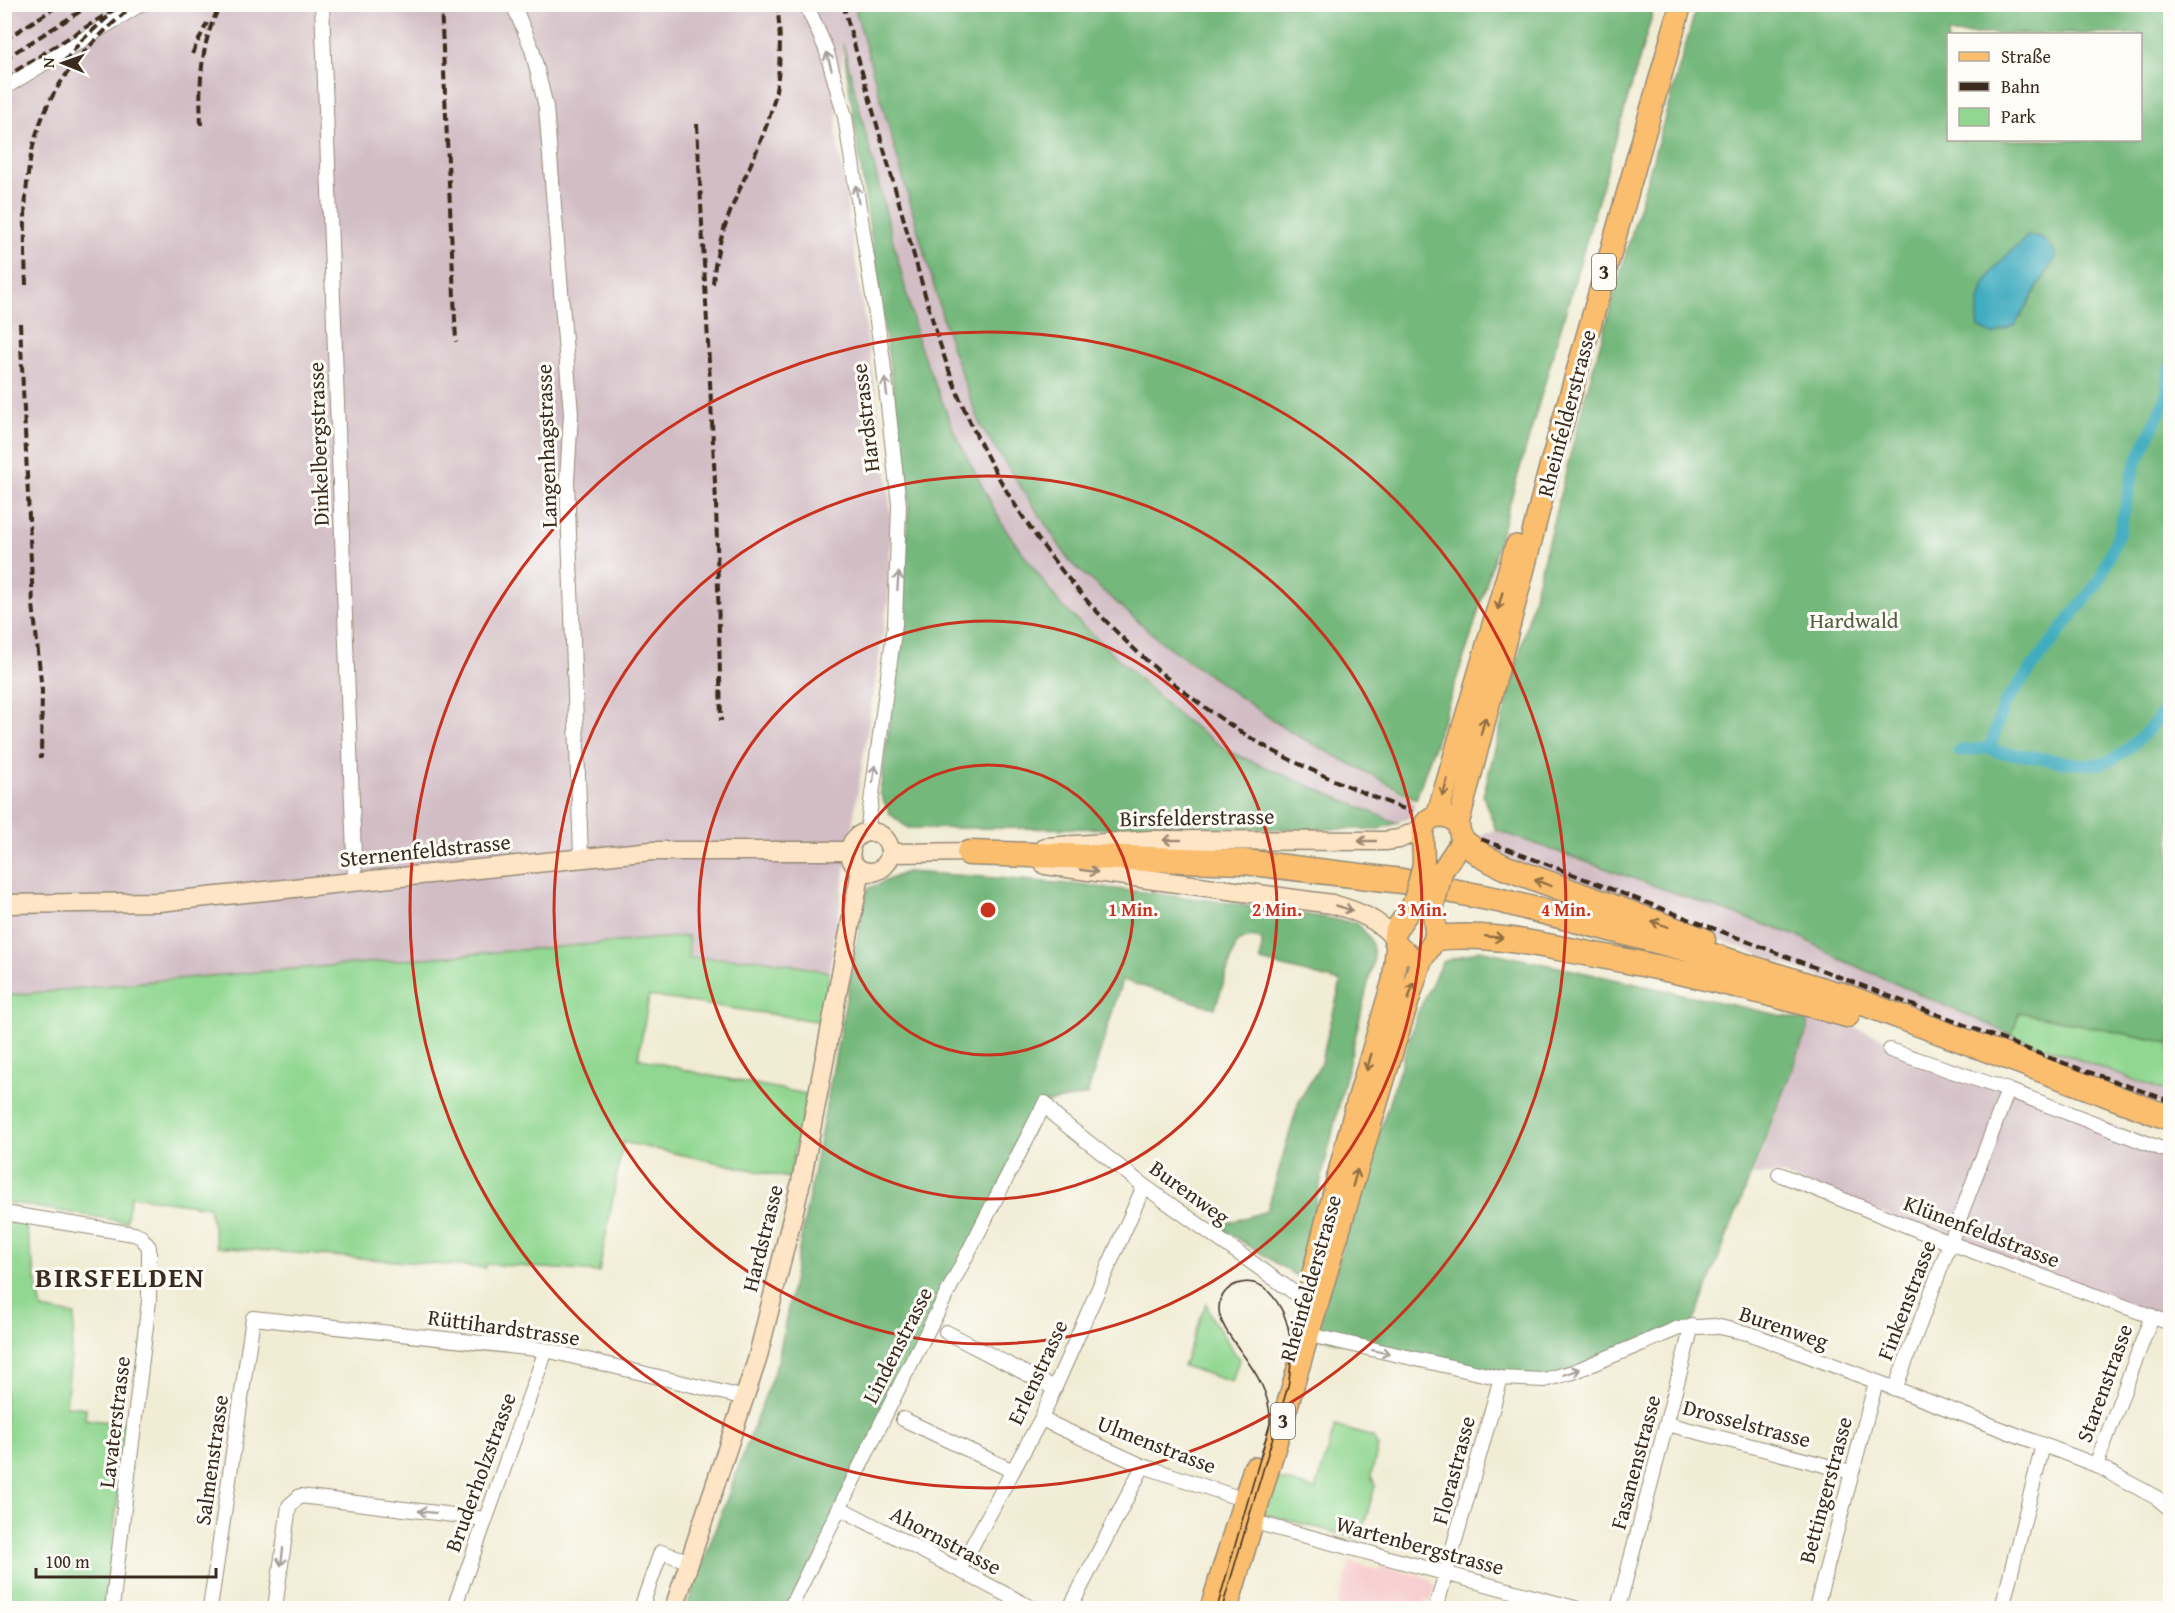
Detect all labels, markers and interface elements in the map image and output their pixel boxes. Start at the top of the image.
north arrow [33,33,93,93]
legend [1947,33,2142,141]
text: Straße [2001,43,2051,70]
one-way arrow [823,51,834,70]
text: N [36,57,60,68]
text: Bahn [2001,73,2040,100]
text: Park [2001,103,2037,130]
one-way arrow [851,184,862,204]
road number: 3 [1592,254,1616,290]
street label: Rheinfelderstrasse [1528,326,1604,500]
street label: Dinkelbergstrasse [299,361,337,527]
street label: Hardstrasse [842,362,888,474]
street label: Langenhagstrasse [527,363,565,529]
one-way arrow [880,377,891,397]
one-way arrow [892,571,903,591]
one-way arrow [1494,591,1505,610]
park label: Hardwald [1809,604,1899,636]
one-way arrow [1478,717,1489,736]
one-way arrow [869,765,880,785]
one-way arrow [1439,778,1450,797]
street label: Birsfelderstrasse [1119,800,1275,834]
street label: Sternenfeldstrasse [338,825,512,875]
one-way arrow [1162,834,1182,846]
one-way arrow [1357,835,1377,847]
one-way arrow [1078,866,1098,877]
one-way arrow [1534,876,1553,887]
text: 1 Min. [1108,896,1158,923]
text: 2 Min. [1252,896,1302,923]
text: 3 Min. [1397,896,1447,923]
text: 4 Min. [1541,896,1591,923]
centre of rings [978,900,998,920]
one-way arrow [1334,903,1353,914]
one-way arrow [1651,918,1670,929]
one-way arrow [1483,932,1503,943]
one-way arrow [1407,982,1418,1001]
one-way arrow [1363,1052,1374,1071]
street label: Burenweg [1143,1152,1237,1232]
one-way arrow [1350,1169,1361,1188]
street label: Hardstrasse [733,1181,791,1295]
street label: Klünenfeldstrasse [1899,1187,2065,1275]
street label: Rheinfelderstrasse [1271,1191,1349,1365]
street label: Finkenstrasse [1868,1235,1944,1365]
district label: BIRSFELDEN [35,1256,205,1297]
street label: Lindenstrasse [854,1281,940,1409]
street label: Burenweg [1735,1297,1833,1357]
street label: Rüttihardstrasse [426,1300,582,1354]
street label: Erlenstrasse [999,1314,1075,1430]
street label: Starenstrasse [2068,1319,2140,1447]
one-way arrow [1371,1347,1391,1358]
street label: Lavaterstrasse [90,1354,138,1490]
one-way arrow [1562,1366,1581,1377]
street label: Bruderholzstrasse [436,1388,524,1556]
street label: Fasanenstrasse [1602,1391,1668,1533]
street label: Drosselstrasse [1680,1391,1814,1455]
street label: Salmenstrasse [186,1393,236,1527]
road number: 3 [1271,1403,1295,1439]
street label: Ulmenstrasse [1093,1407,1221,1481]
street label: Florastrasse [1423,1412,1483,1528]
street label: Bettingerstrasse [1790,1413,1860,1567]
street label: Ahornstrasse [885,1497,1007,1583]
one-way arrow [418,1506,438,1517]
street label: Wartenbergstrasse [1332,1507,1508,1583]
scale bar [36,1541,216,1579]
one-way arrow [276,1547,287,1567]
text: 100 m [45,1548,90,1575]

